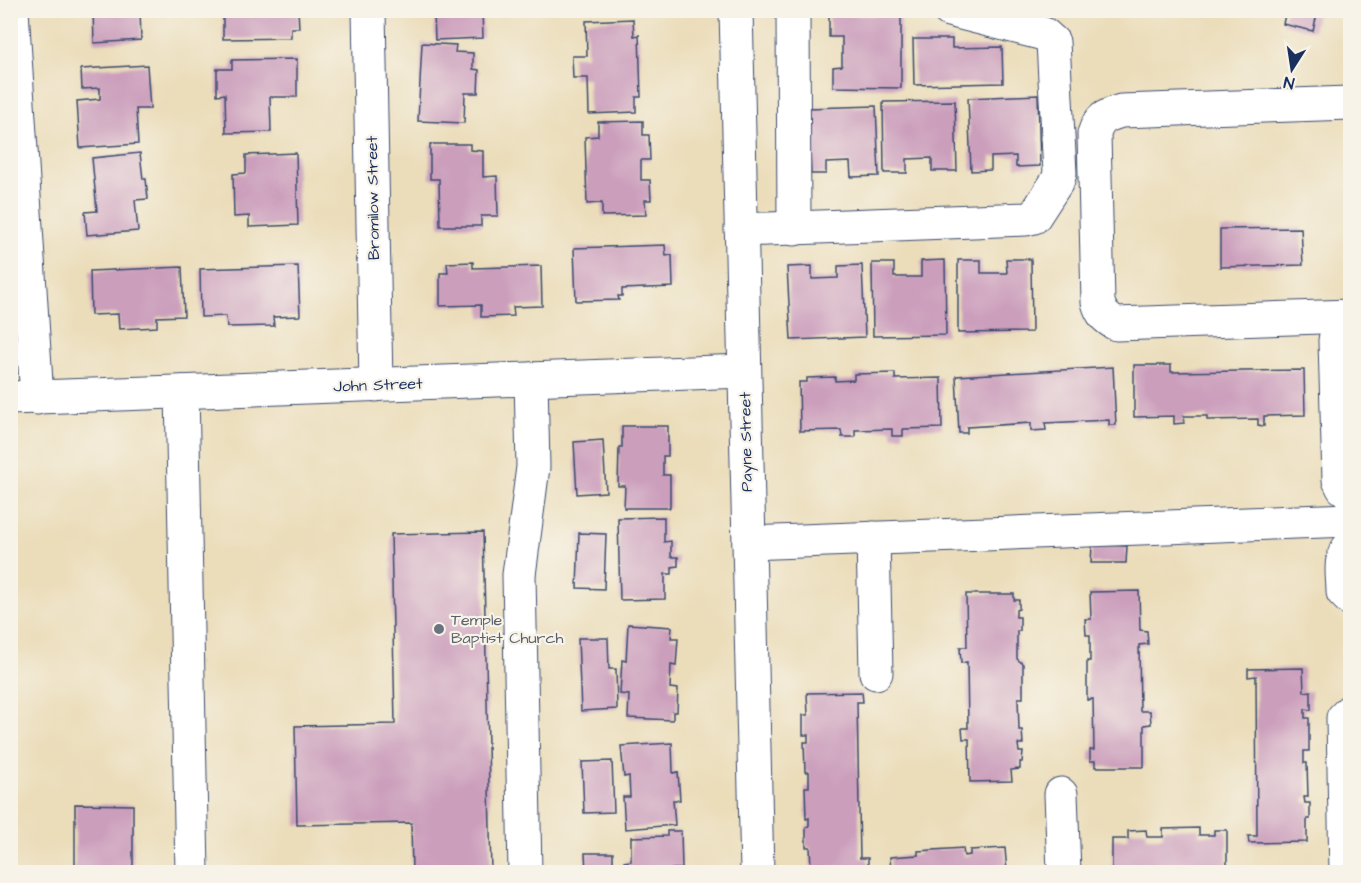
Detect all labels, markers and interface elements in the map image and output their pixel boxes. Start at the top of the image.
north arrow [1262,39,1322,99]
text: N [1282,71,1296,94]
street label: Bromilow Street [361,135,385,260]
street label: John Street [333,372,423,398]
street label: Payne Street [734,391,759,492]
place label: Temple Baptist Church [451,609,564,649]
marker: Temple Baptist Church [432,622,446,636]

